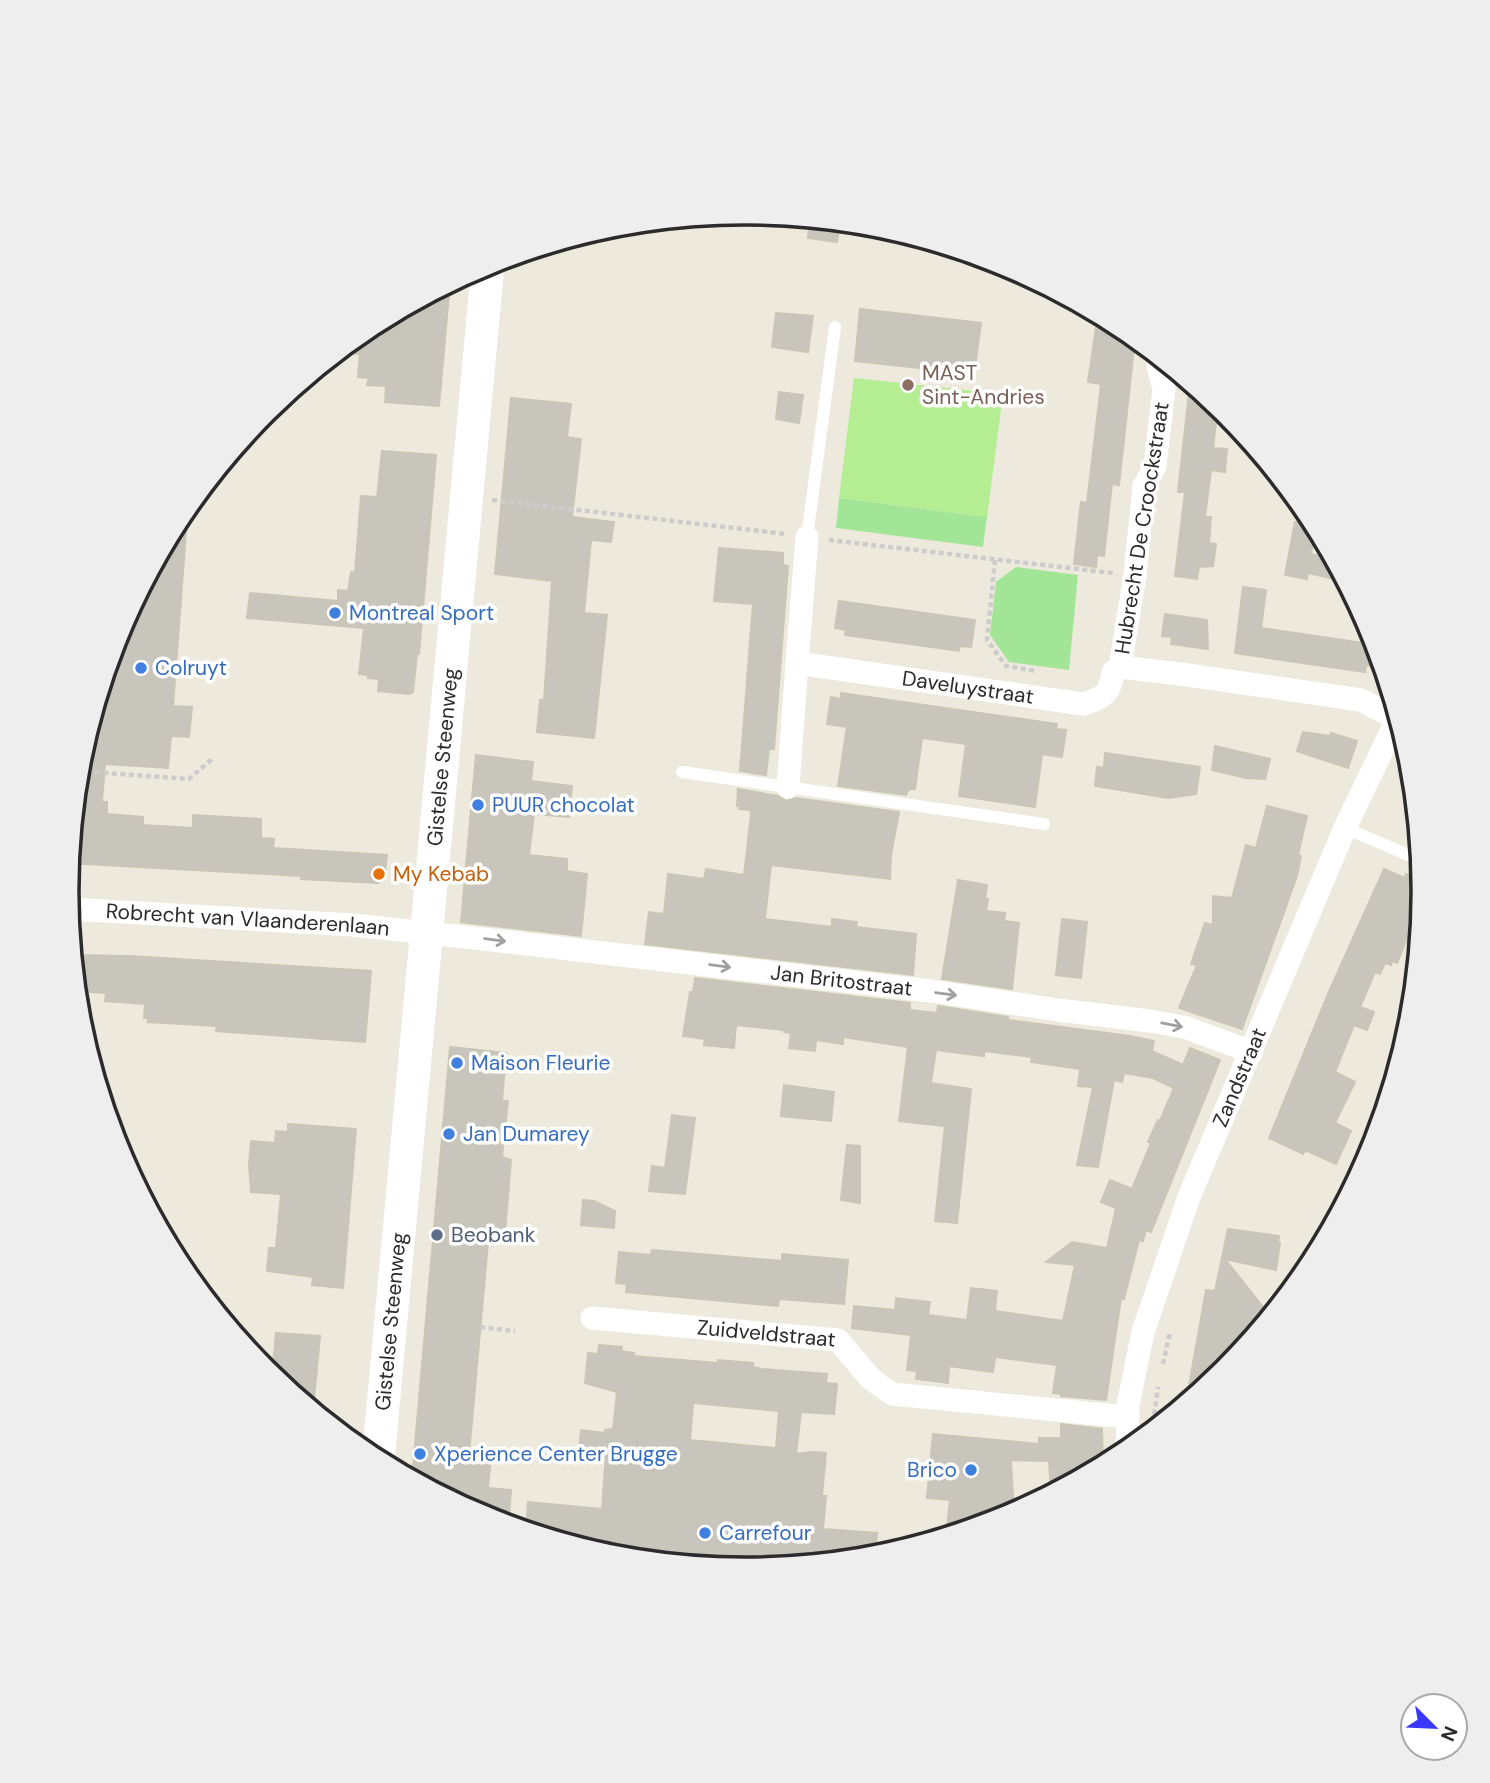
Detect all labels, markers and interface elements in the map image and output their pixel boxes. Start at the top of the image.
place label: MAST Sint-Andries [922,359,1045,411]
marker: MAST Sint-Andries [900,377,916,393]
street label: Hubrecht De Croockstraat [1108,400,1176,656]
place label: Montreal Sport [349,599,494,627]
marker: Montreal Sport [327,605,343,621]
place label: Colruyt [155,654,227,682]
marker: Colruyt [133,660,149,676]
street label: Daveluystraat [900,664,1036,711]
street label: Gistelse Steenweg [421,666,465,847]
place label: PUUR chocolat [492,791,635,819]
marker: PUUR chocolat [470,797,486,813]
place label: My Kebab [393,860,489,888]
marker: My Kebab [371,866,387,882]
street label: Robrecht van Vlaanderenlaan [105,897,391,943]
one-way arrow [483,934,505,947]
street label: Jan Britostraat [769,958,914,1003]
one-way arrow [709,960,731,973]
one-way arrow [934,987,957,1000]
one-way arrow [1160,1019,1183,1032]
street label: Zandstraat [1206,1024,1273,1131]
place label: Maison Fleurie [471,1049,610,1077]
marker: Maison Fleurie [449,1055,465,1071]
place label: Jan Dumarey [463,1120,590,1148]
marker: Jan Dumarey [441,1126,457,1142]
place label: Beobank [451,1221,536,1249]
marker: Beobank [429,1227,445,1243]
street label: Gistelse Steenweg [369,1231,413,1412]
street label: Zuidveldstraat [696,1313,837,1354]
place label: Xperience Center Brugge [434,1440,678,1468]
marker: Xperience Center Brugge [412,1446,428,1462]
place label: Brico [907,1456,957,1484]
marker: Brico [963,1462,979,1478]
place label: Carrefour [719,1519,812,1547]
marker: Carrefour [697,1525,713,1541]
north arrow [1399,1692,1469,1762]
text: N [1435,1722,1463,1745]

